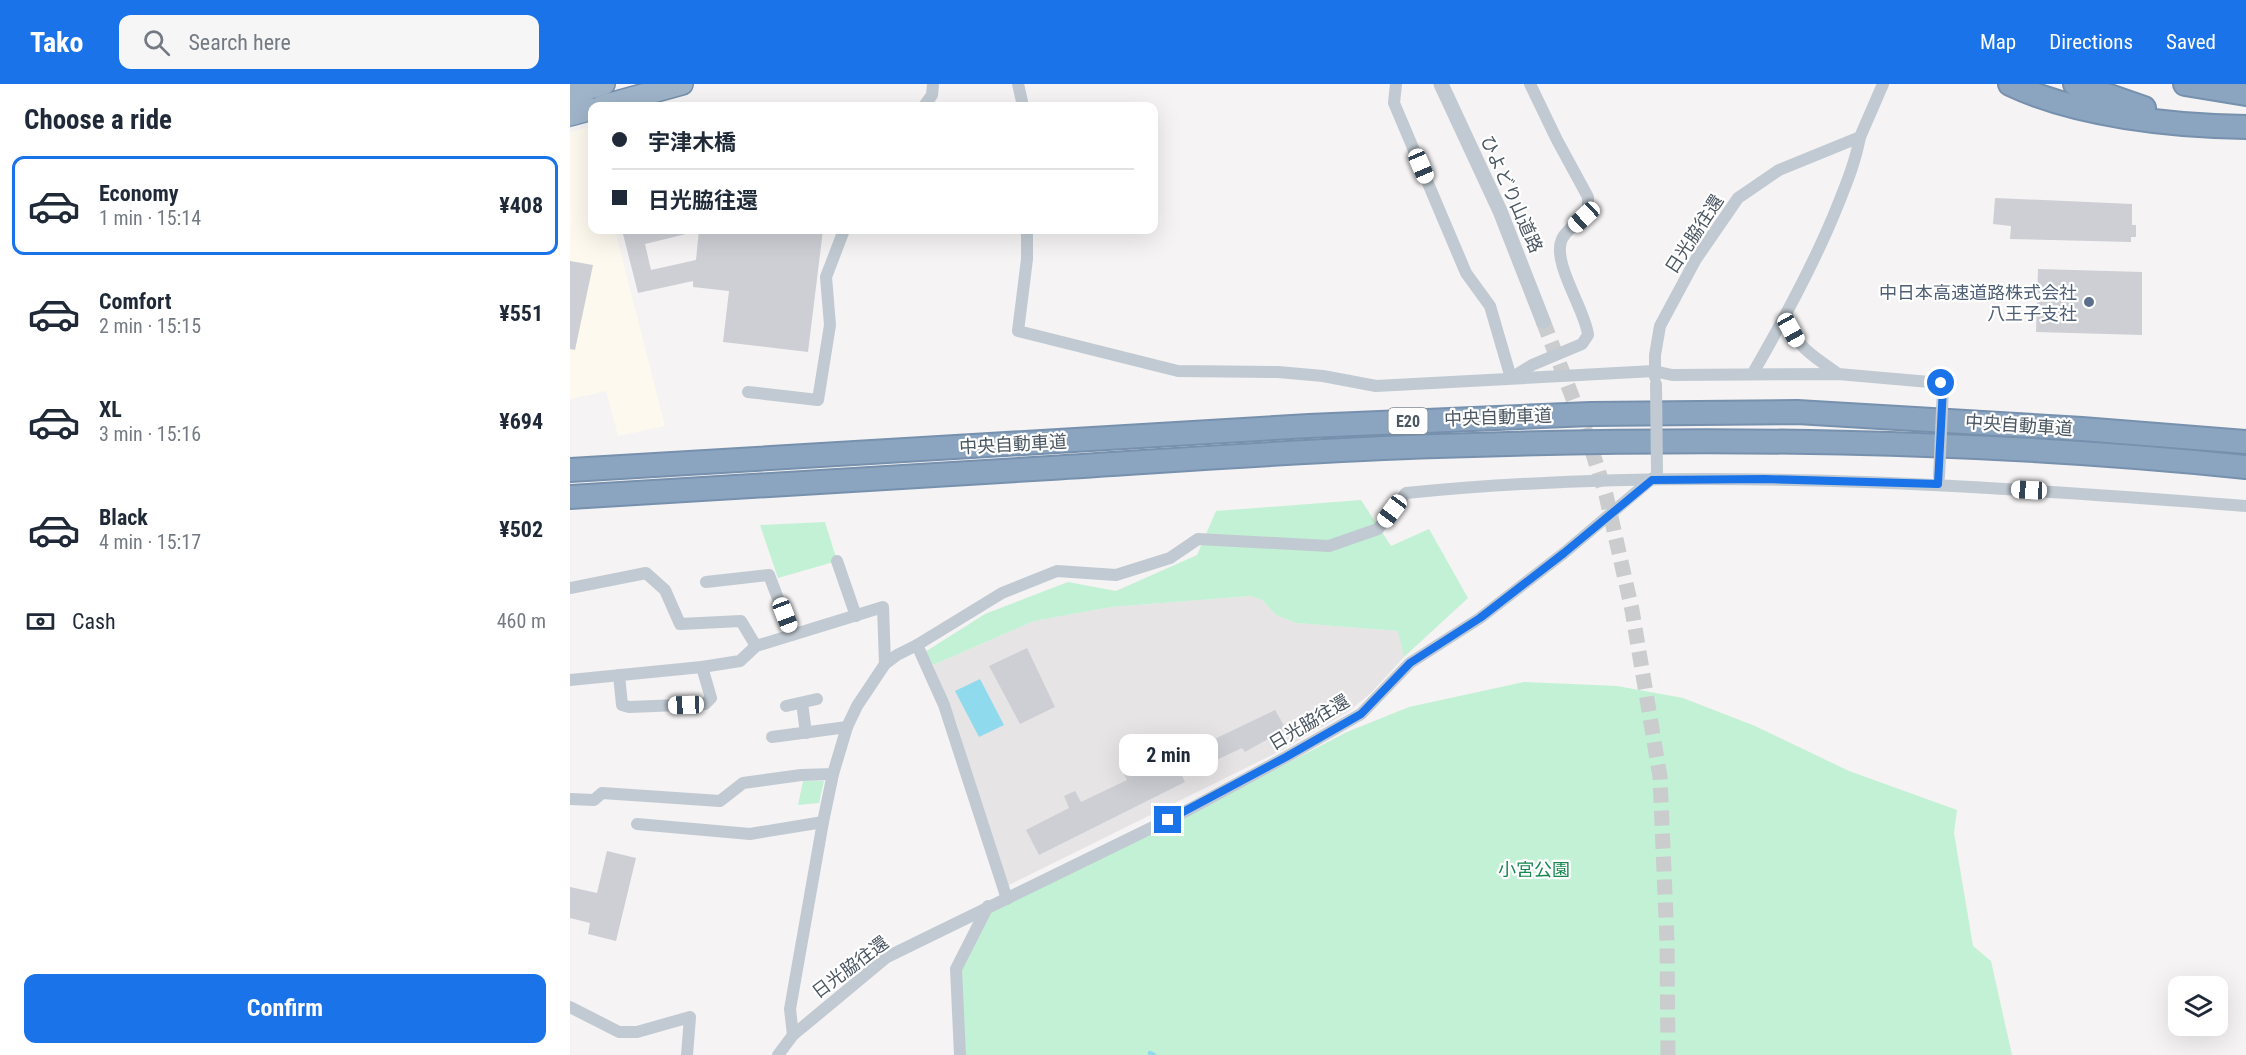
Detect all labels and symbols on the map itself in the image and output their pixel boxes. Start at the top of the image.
street label: ひよどり山道路 [1477,132,1547,256]
car [1406,146,1436,186]
street label: 日光脇往還 [1661,191,1727,277]
car [1565,198,1603,236]
place label: 中日本高速道路株式会社 八王子支社 [1879,282,2077,324]
marker: 中日本高速道路株式会社 八王子支社 [2082,295,2096,309]
car [1774,310,1808,350]
route start [1927,369,1954,396]
street label: 中央自動車道 [1444,405,1552,429]
road number: E20 [1388,408,1428,434]
street label: 中央自動車道 [1964,411,2074,439]
street label: 中央自動車道 [959,431,1067,457]
car [2011,480,2047,500]
car [1374,491,1410,531]
car [770,595,800,635]
street label: 日光脇往還 [1265,690,1353,754]
car [668,695,704,715]
callout: 2 min [1118,733,1218,775]
route end [1154,806,1181,833]
park label: 小宮公園 [1498,859,1570,880]
street label: 日光脇往還 [808,932,892,1002]

